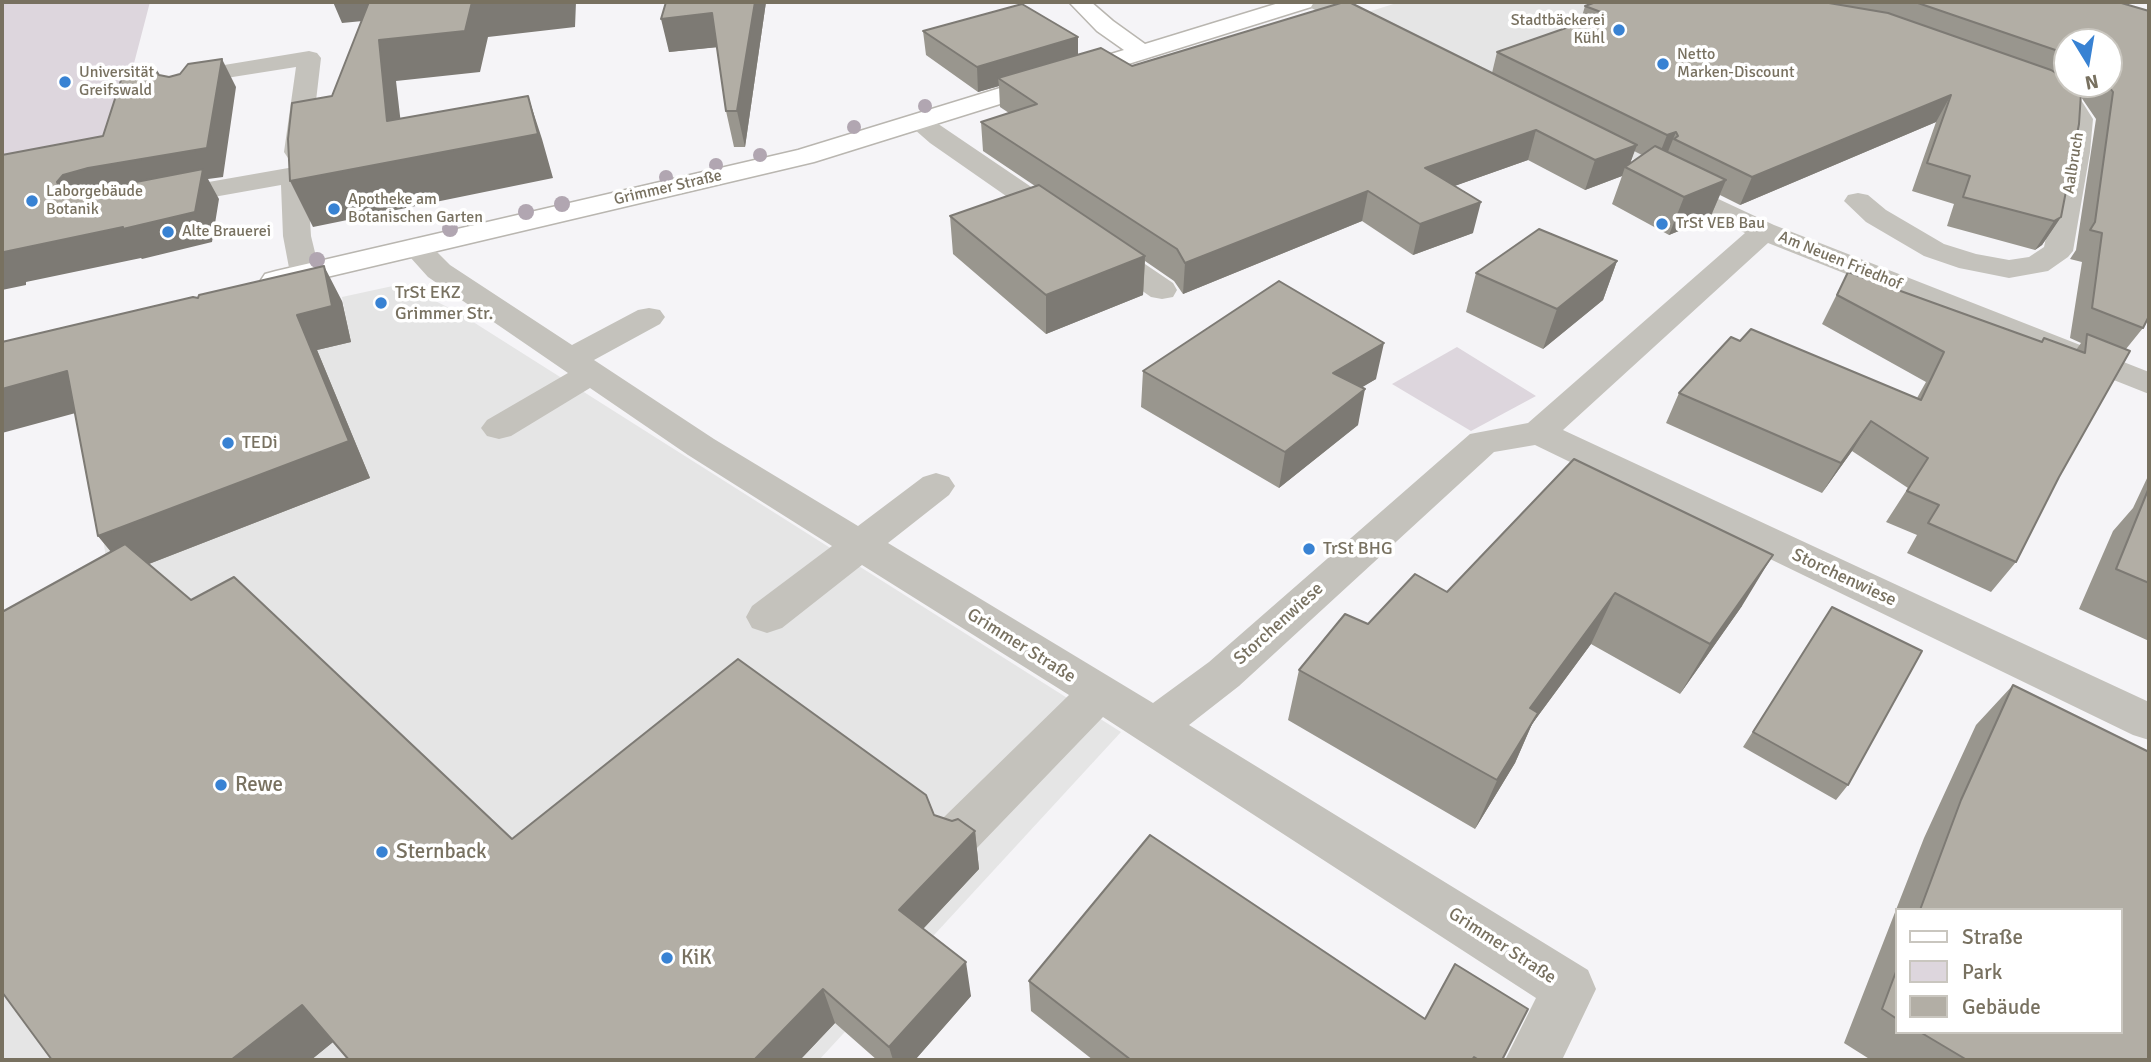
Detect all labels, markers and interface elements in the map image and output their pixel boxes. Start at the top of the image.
place label: Stadtbäckerei Kühl [1511,11,1605,49]
marker: Stadtbäckerei Kühl [1611,22,1627,38]
north arrow [2053,28,2123,98]
place label: Netto Marken-Discount [1677,45,1795,83]
marker: Netto Marken-Discount [1655,56,1671,72]
place label: Universität Greifswald [79,63,154,101]
text: N [2083,69,2100,95]
marker: Universität Greifswald [57,74,73,90]
street label: Aalbruch [2060,131,2088,195]
street label: Grimmer Straße [612,166,724,210]
place label: Laborgebäude Botanik [46,182,143,220]
place label: Apotheke am Botanischen Garten [348,190,483,228]
marker: Laborgebäude Botanik [24,193,40,209]
marker: Apotheke am Botanischen Garten [326,201,342,217]
place label: TrSt VEB Bau [1676,214,1765,234]
marker: TrSt VEB Bau [1654,216,1670,232]
place label: Alte Brauerei [182,222,271,242]
marker: Alte Brauerei [160,224,176,240]
street label: Am Neuen Friedhof [1776,228,1904,294]
place label: TrSt EKZ Grimmer Str. [395,282,493,324]
marker: TrSt EKZ Grimmer Str. [373,295,389,311]
place label: TEDi [242,432,278,454]
marker: TEDi [220,435,236,451]
place label: TrSt BHG [1323,538,1392,560]
marker: TrSt BHG [1301,541,1317,557]
street label: Storchenwiese [1788,544,1900,612]
street label: Storchenwiese [1230,578,1328,670]
street label: Grimmer Straße [963,604,1079,688]
place label: Rewe [235,772,283,798]
marker: Rewe [213,777,229,793]
place label: Sternback [396,839,487,865]
marker: Sternback [374,844,390,860]
street label: Grimmer Straße [1444,903,1560,989]
legend [1896,908,2123,1034]
text: Straße [1962,924,2023,950]
place label: KiK [681,945,712,971]
marker: KiK [659,950,675,966]
text: Park [1962,959,2002,985]
text: Gebäude [1962,994,2041,1020]

